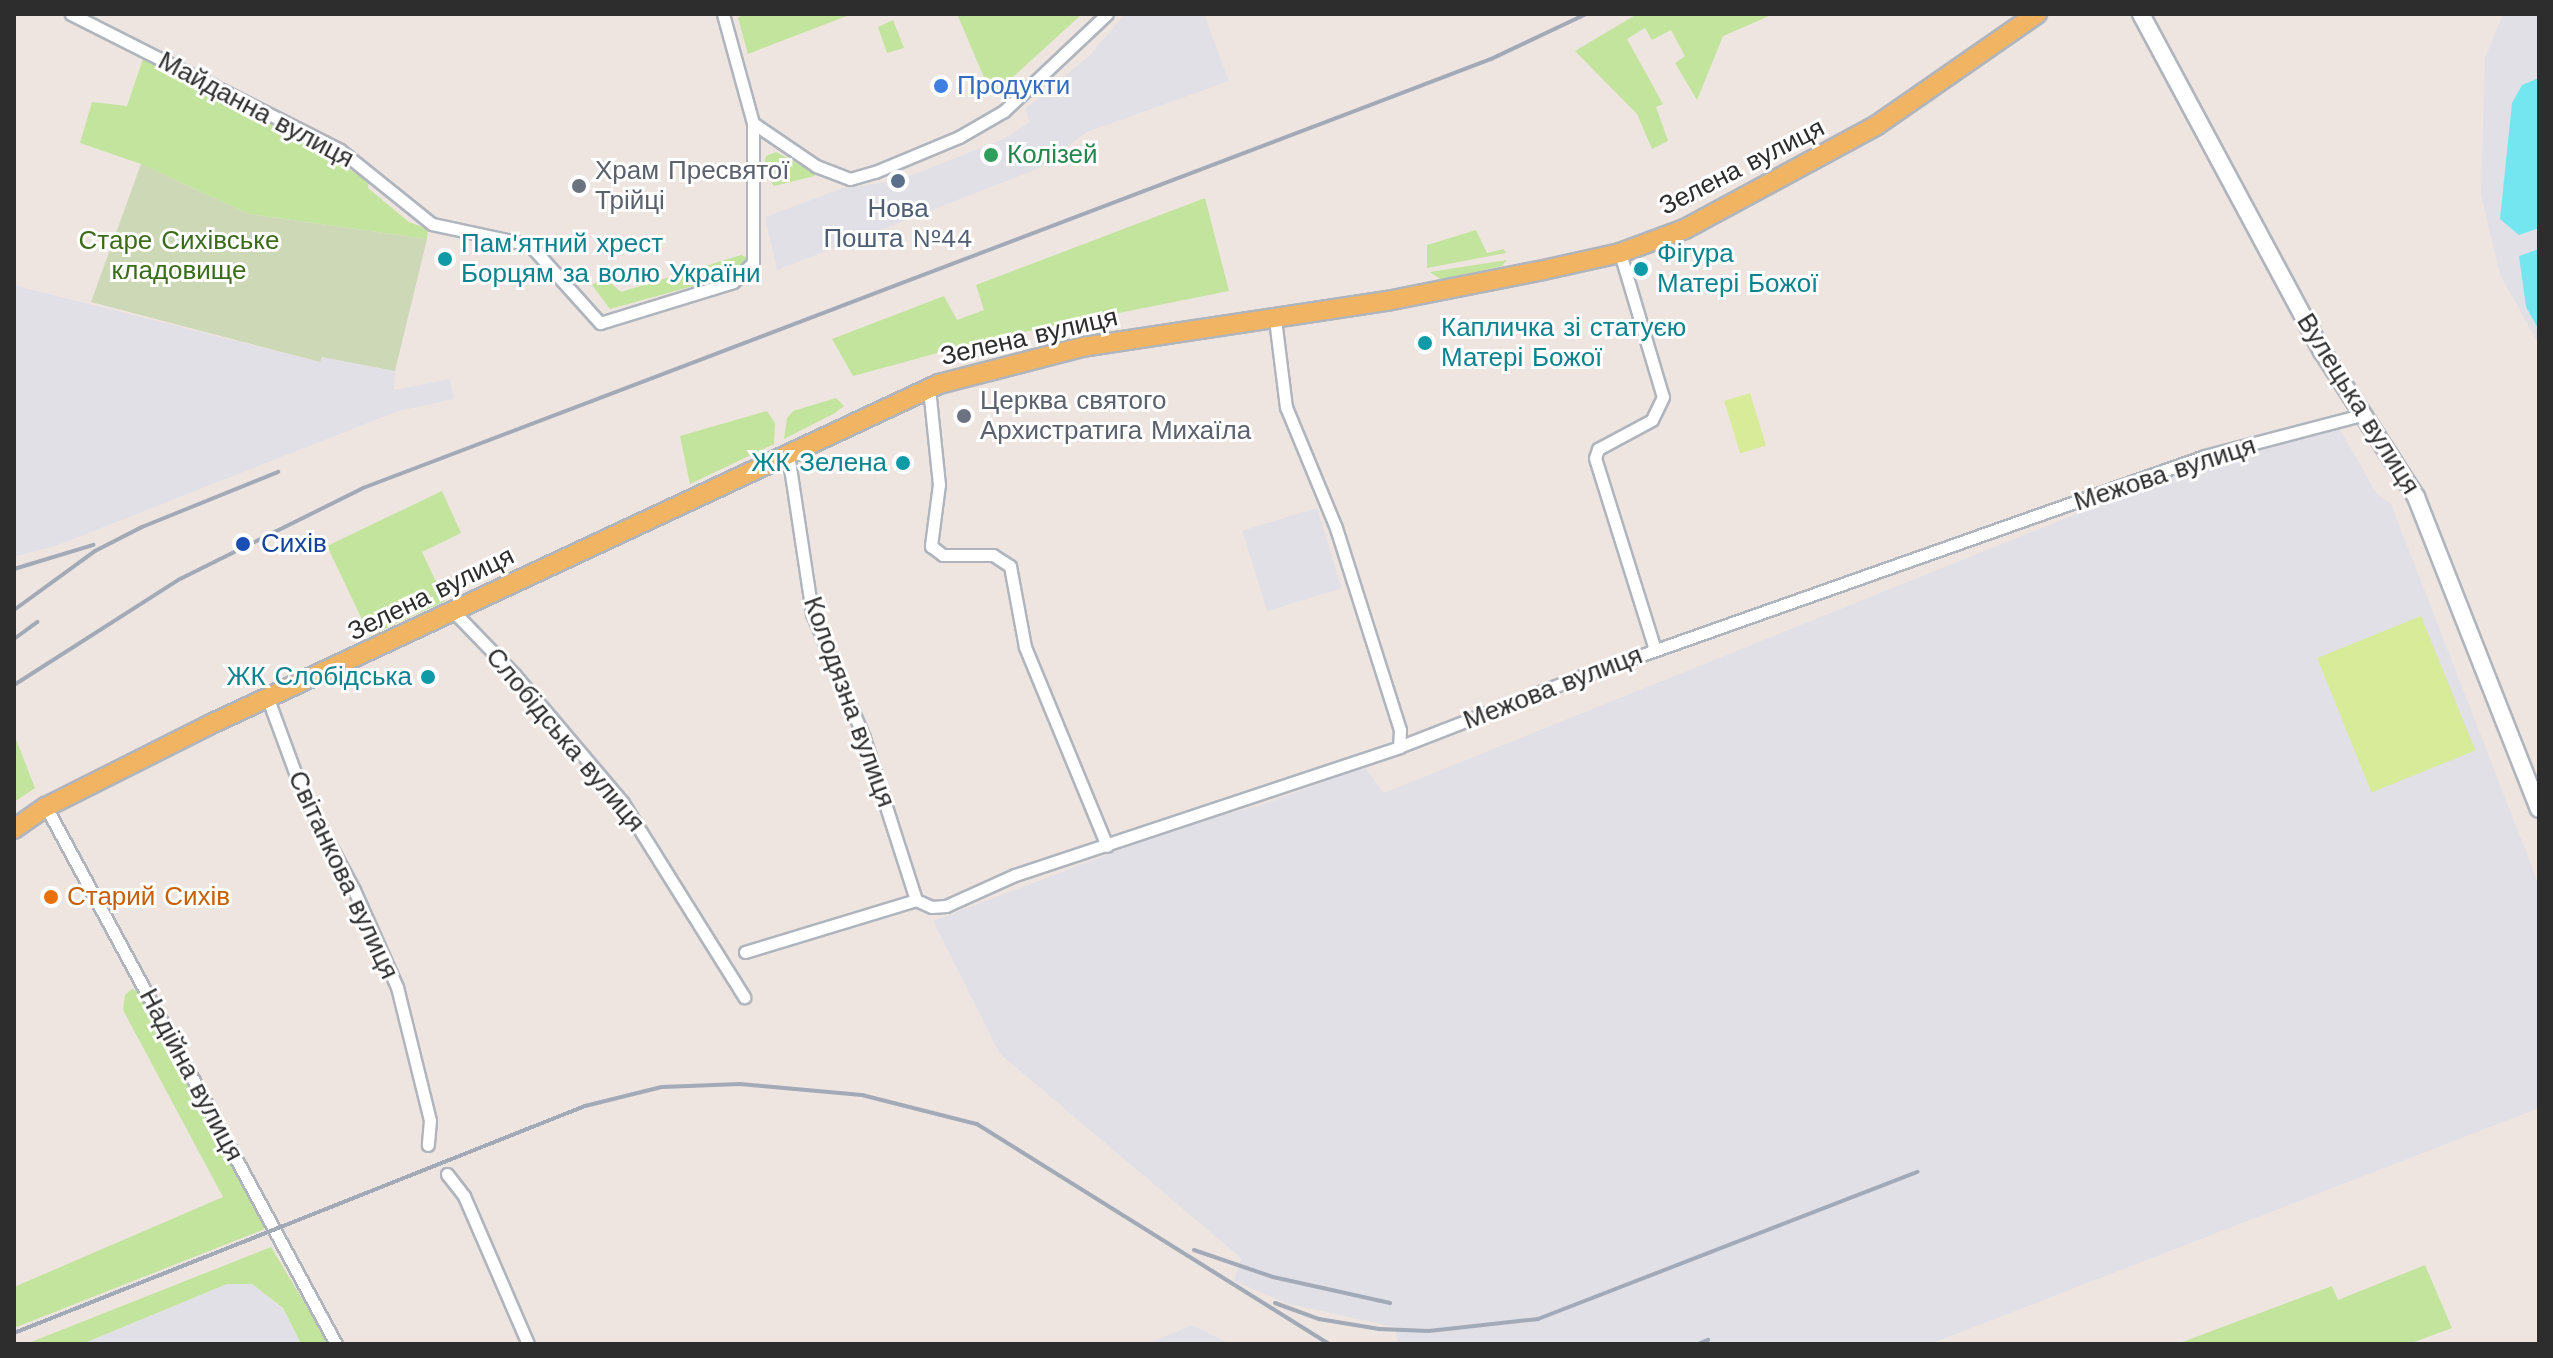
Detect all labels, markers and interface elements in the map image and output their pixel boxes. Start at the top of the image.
street label: Майданна вулиця [153,45,359,175]
place label: Продукти [957,70,1070,102]
marker: Продукти [932,77,950,95]
street label: Зелена вулиця [1654,112,1830,222]
place label: Колізей [1007,139,1098,171]
marker: Колізей [982,146,1000,164]
place label: Храм Пресвятої Трійці [595,155,790,216]
marker: Нова Пошта №44 [889,172,907,190]
marker: Храм Пресвятої Трійці [570,177,588,195]
place label: Нова Пошта №44 [823,193,973,254]
park label: Старе Сихівське кладовище [79,225,279,286]
place label: Пам'ятний хрест Борцям за волю України [461,228,761,290]
place label: Фігура Матері Божої [1657,238,1818,300]
marker: Пам'ятний хрест Борцям за волю України [436,250,454,268]
marker: Фігура Матері Божої [1632,260,1650,278]
street label: Зелена вулиця [937,301,1121,373]
street label: Вулецька вулиця [2290,308,2426,500]
place label: Капличка зі статуєю Матері Божої [1441,312,1686,374]
marker: Капличка зі статуєю Матері Божої [1416,334,1434,352]
place label: Церква святого Архистратига Михаїла [980,385,1251,446]
marker: Церква святого Архистратига Михаїла [955,407,973,425]
street label: Межова вулиця [2070,430,2260,518]
place label: ЖК Зелена [751,447,887,479]
marker: ЖК Зелена [894,454,912,472]
place label: Сихів [261,528,327,560]
marker: Сихів [232,533,254,555]
street label: Зелена вулиця [343,540,519,648]
street label: Колодязна вулиця [796,593,902,811]
street label: Межова вулиця [1459,640,1647,736]
street label: Слобідська вулиця [479,642,651,838]
place label: ЖК Слобідська [226,661,412,693]
marker: ЖК Слобідська [419,668,437,686]
street label: Світанкова вулиця [281,766,405,984]
place label: Старий Сихів [67,881,230,913]
marker: Старий Сихів [42,888,60,906]
street label: Надійна вулиця [132,983,250,1167]

